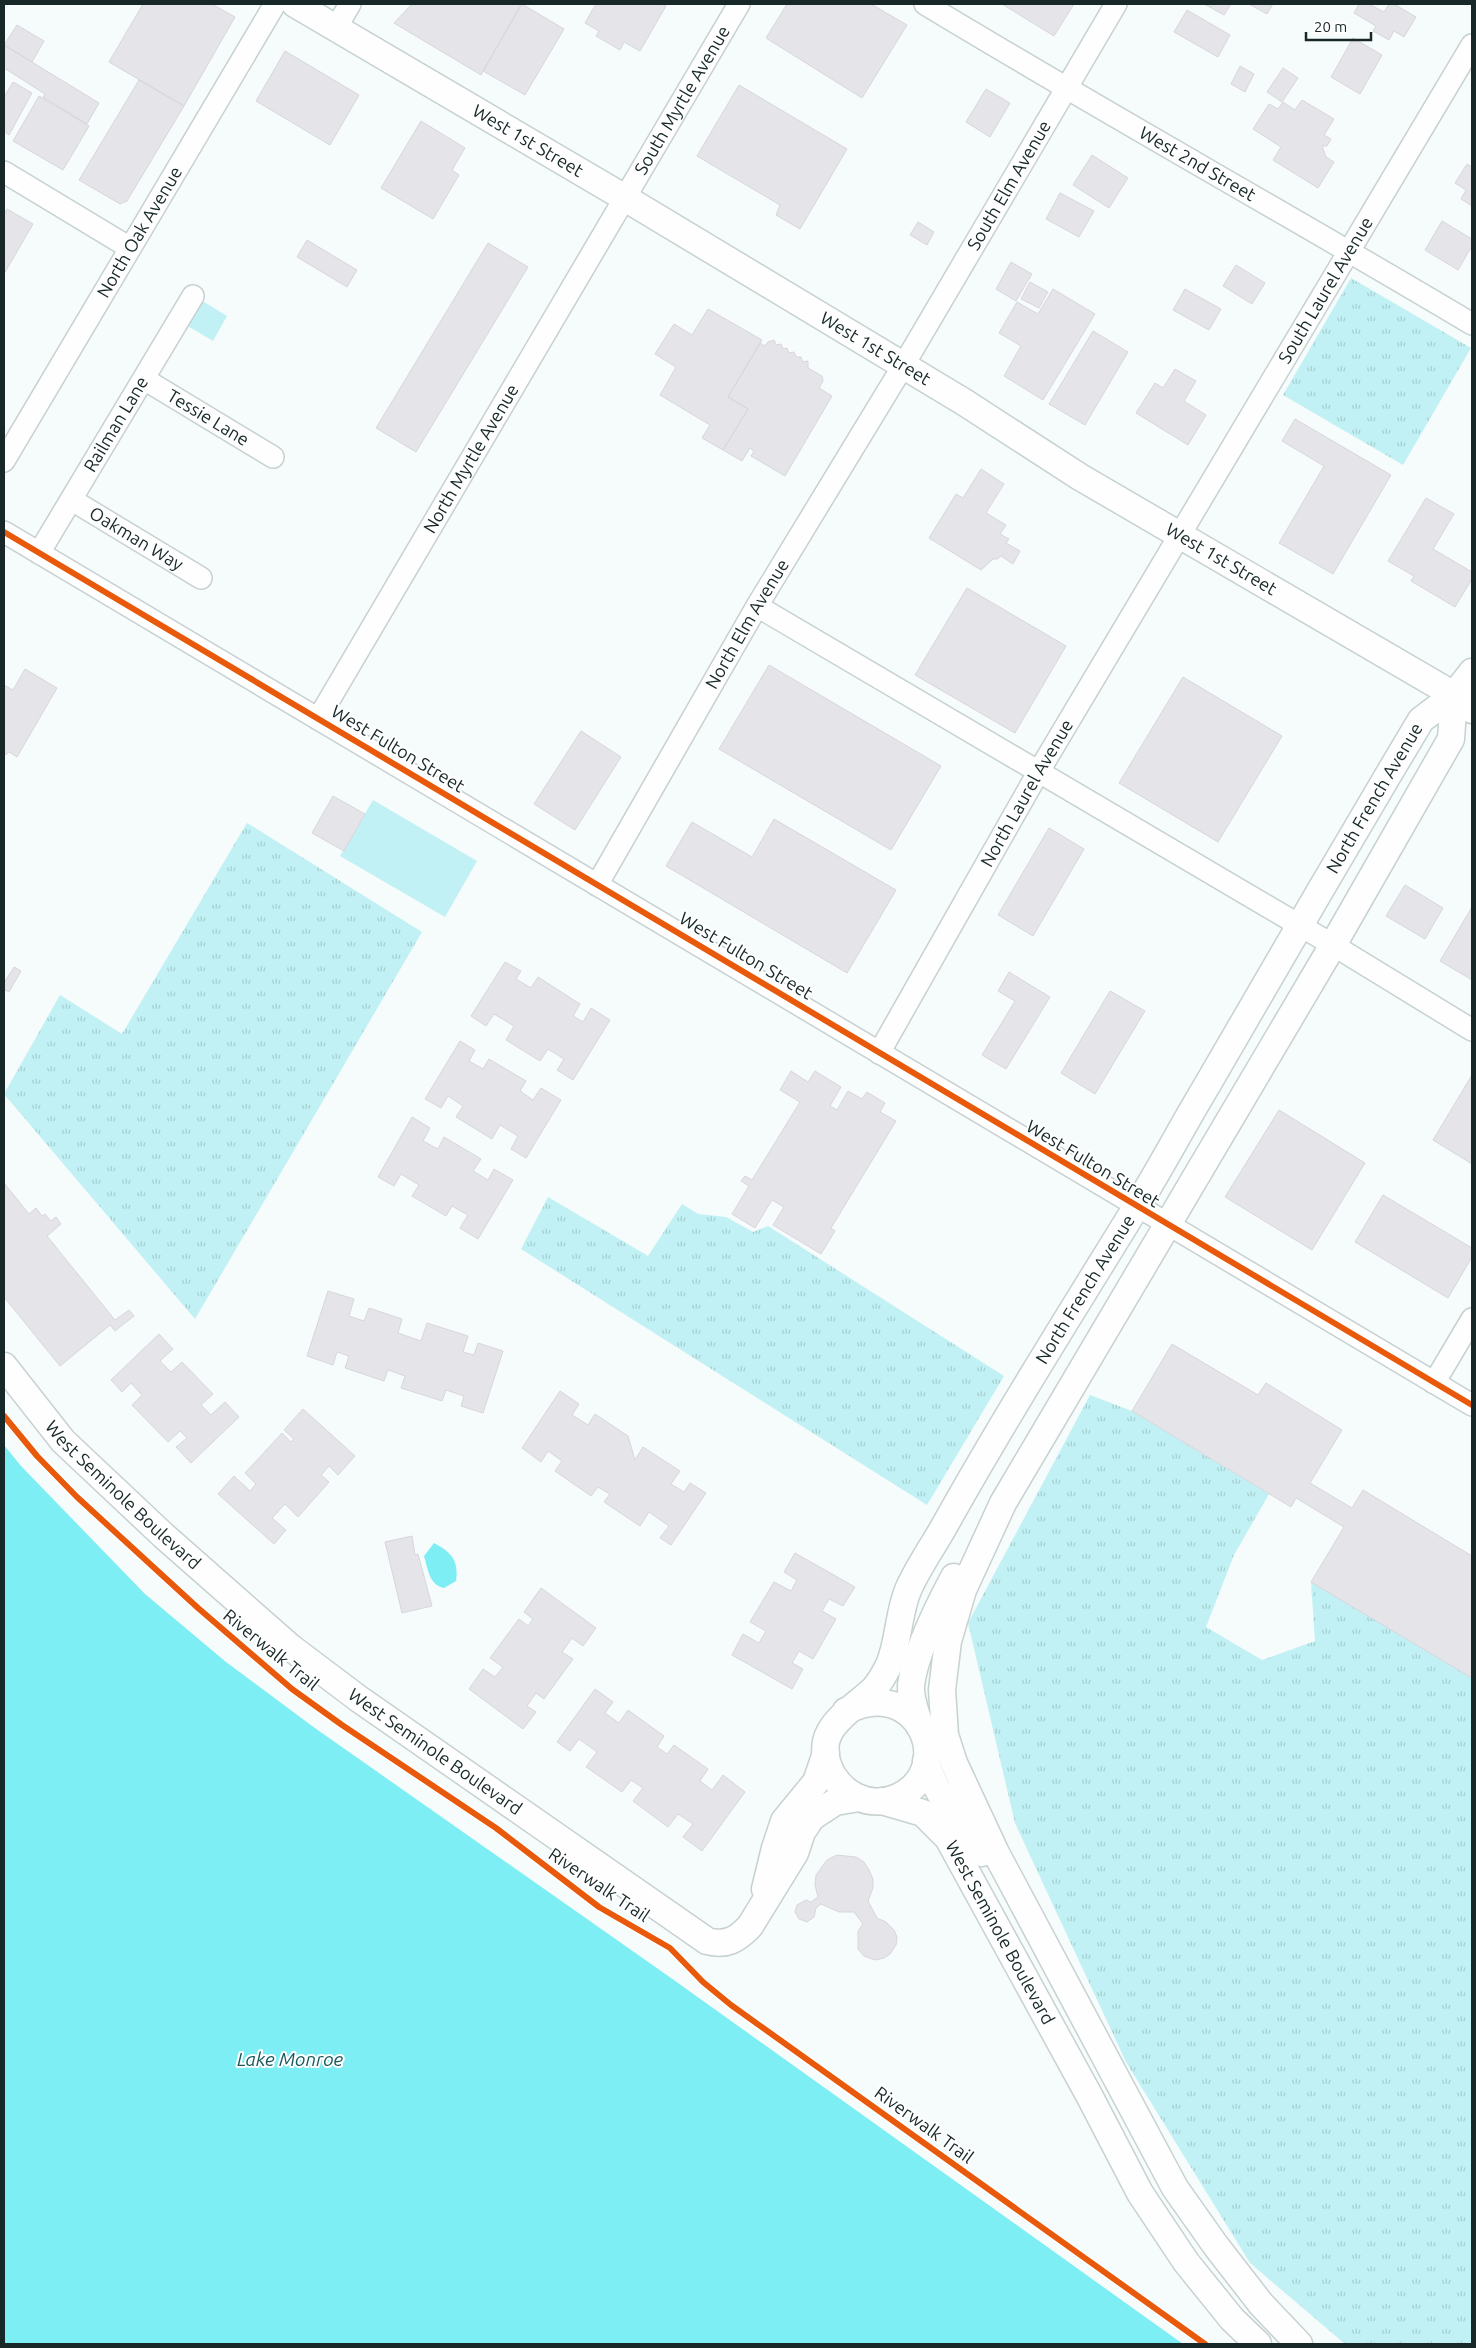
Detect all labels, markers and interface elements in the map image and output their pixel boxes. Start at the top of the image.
scale bar [1306,10,1371,42]
text: 20 m [1314,18,1347,35]
street label: South Myrtle Avenue [630,22,733,178]
street label: West 1st Street [469,100,587,180]
street label: South Elm Avenue [962,117,1054,253]
street label: West 2nd Street [1136,122,1260,204]
street label: North Oak Avenue [92,163,185,301]
street label: South Laurel Avenue [1274,213,1376,366]
street label: West 1st Street [817,307,934,389]
street label: Railman Lane [79,373,151,475]
street label: North Myrtle Avenue [419,380,522,536]
street label: Tessie Lane [164,385,253,449]
street label: Oakman Way [86,502,187,574]
street label: West 1st Street [1163,518,1281,598]
street label: North Elm Avenue [701,555,792,692]
street label: West Fulton Street [328,700,469,796]
street label: North Laurel Avenue [976,715,1076,870]
street label: North French Avenue [1321,719,1426,877]
street label: West Fulton Street [676,907,817,1003]
street label: West Fulton Street [1023,1115,1164,1211]
street label: North French Avenue [1031,1211,1138,1367]
street label: West Seminole Boulevard [42,1416,205,1573]
street label: Riverwalk Trail [220,1605,324,1694]
street label: West Seminole Boulevard [345,1684,526,1818]
street label: West Seminole Boulevard [942,1837,1059,2028]
street label: Riverwalk Trail [545,1843,654,1925]
water label: Lake Monroe [237,2048,344,2070]
street label: Riverwalk Trail [871,2082,978,2167]

